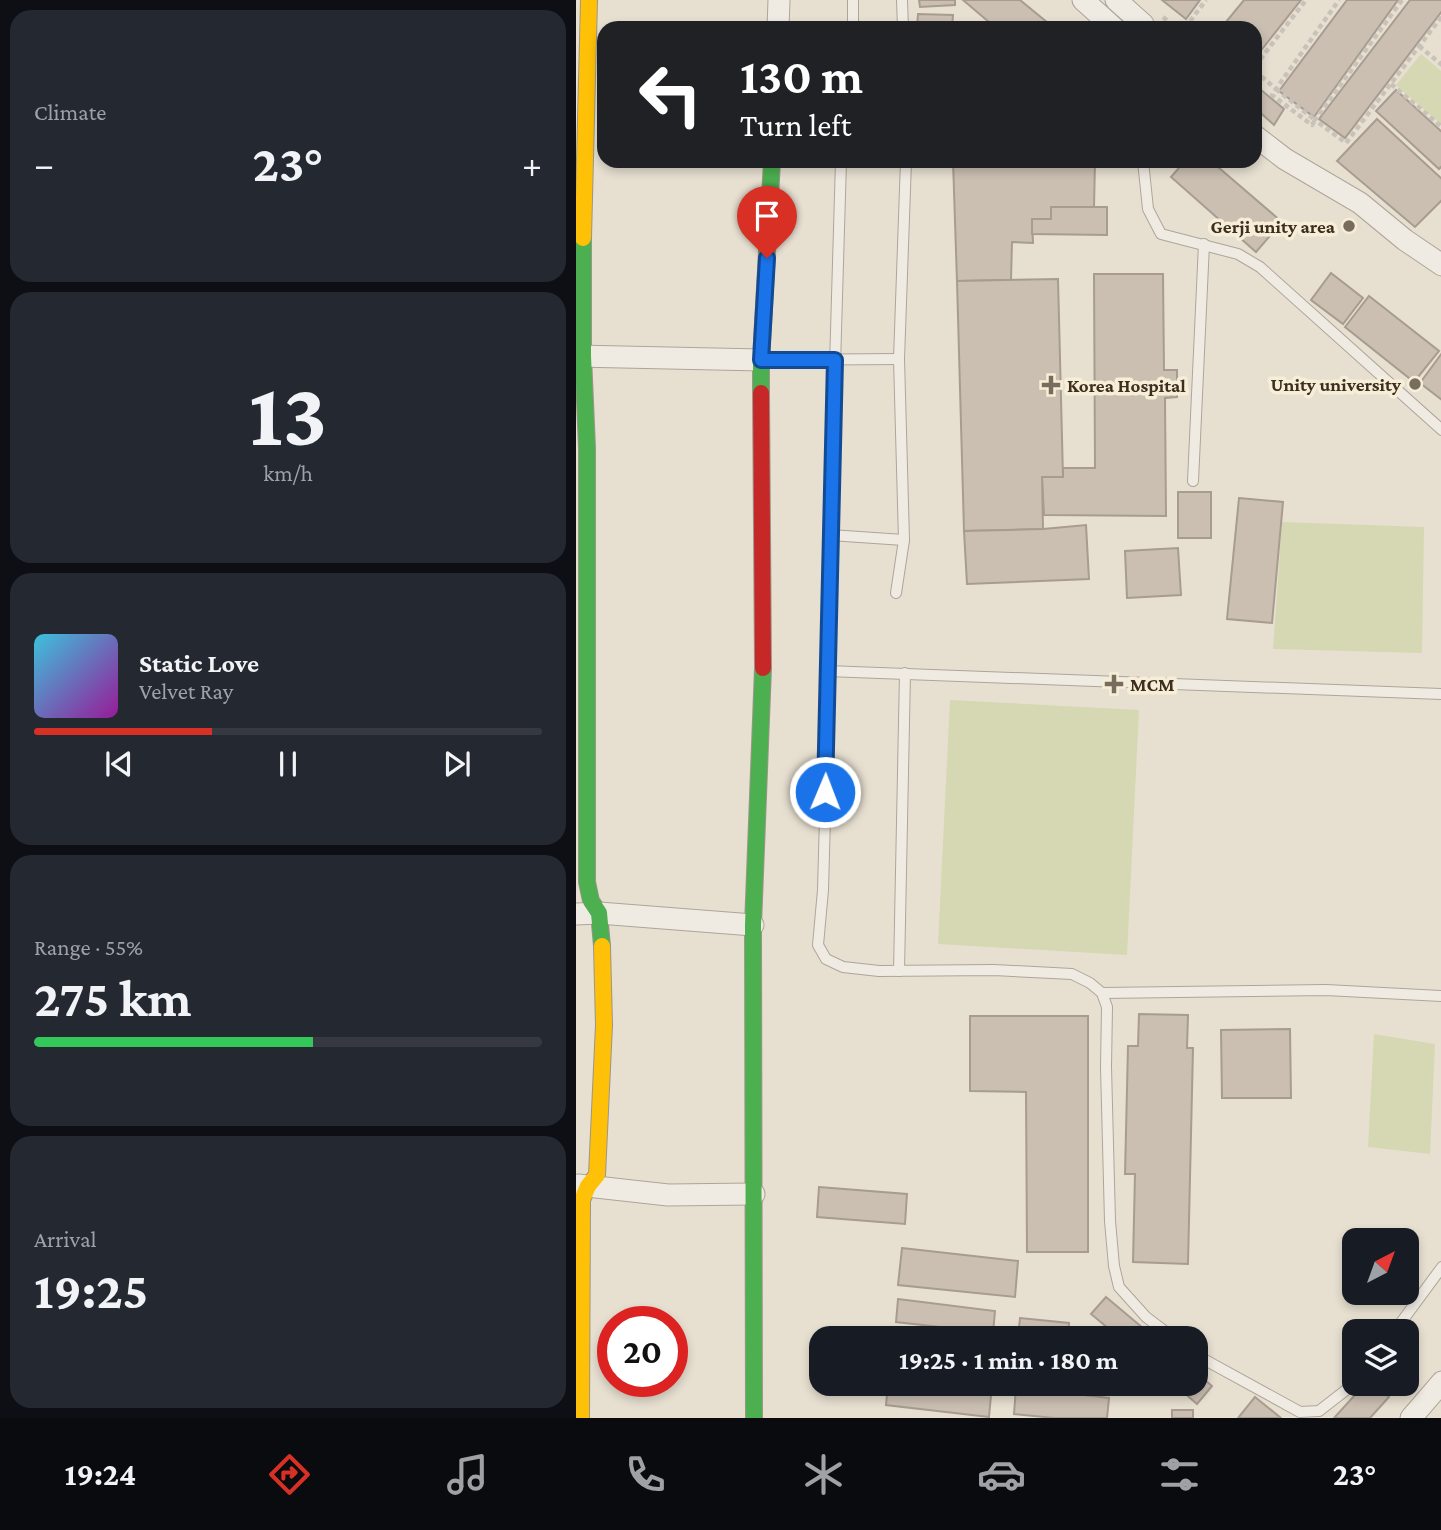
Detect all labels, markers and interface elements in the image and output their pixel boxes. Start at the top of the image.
icon: left [625,49,716,140]
text: 130 m [740,49,863,104]
text: Climate [34,99,106,125]
text: Turn left [740,107,851,143]
text: 23° [252,134,324,192]
text: − [34,143,54,185]
text: + [522,143,542,185]
pin [737,186,797,258]
icon: arrive [748,197,786,235]
place label: Gerji unity area [1211,216,1336,238]
marker: Gerji unity area [1341,218,1357,234]
text: 13 [249,363,327,465]
place label: Unity university [1271,374,1402,395]
marker: Korea Hospital [1041,375,1061,395]
place label: Korea Hospital [1067,375,1186,396]
marker: Unity university [1407,376,1423,392]
text: km/h [263,460,313,486]
text: Static Love [139,649,259,678]
marker: MCM [1104,674,1124,694]
place label: MCM [1130,674,1175,695]
text: Velvet Ray [139,678,233,704]
icon: previous [100,745,138,783]
icon: pause [269,745,307,783]
icon: next [438,745,476,783]
position arrow [788,755,862,829]
text: Range · 55% [34,934,143,960]
text: 275 km [34,969,191,1027]
text: Arrival [34,1226,97,1252]
north arrow [1342,1228,1420,1306]
map controls [1342,1228,1419,1396]
text: 19:25 [34,1261,148,1319]
speed limit sign: 20 [597,1306,688,1397]
button: layers [1342,1319,1419,1396]
text: 19:25 · 1 min · 180 m [899,1346,1118,1375]
icon: directions [265,1450,314,1499]
icon: music [443,1450,492,1499]
icon: phone [621,1450,670,1499]
icon: climate [799,1450,848,1499]
icon: car [977,1450,1026,1499]
icon: filters [1155,1450,1204,1499]
text: 19:24 [64,1456,136,1492]
text: 23° [1333,1456,1377,1492]

